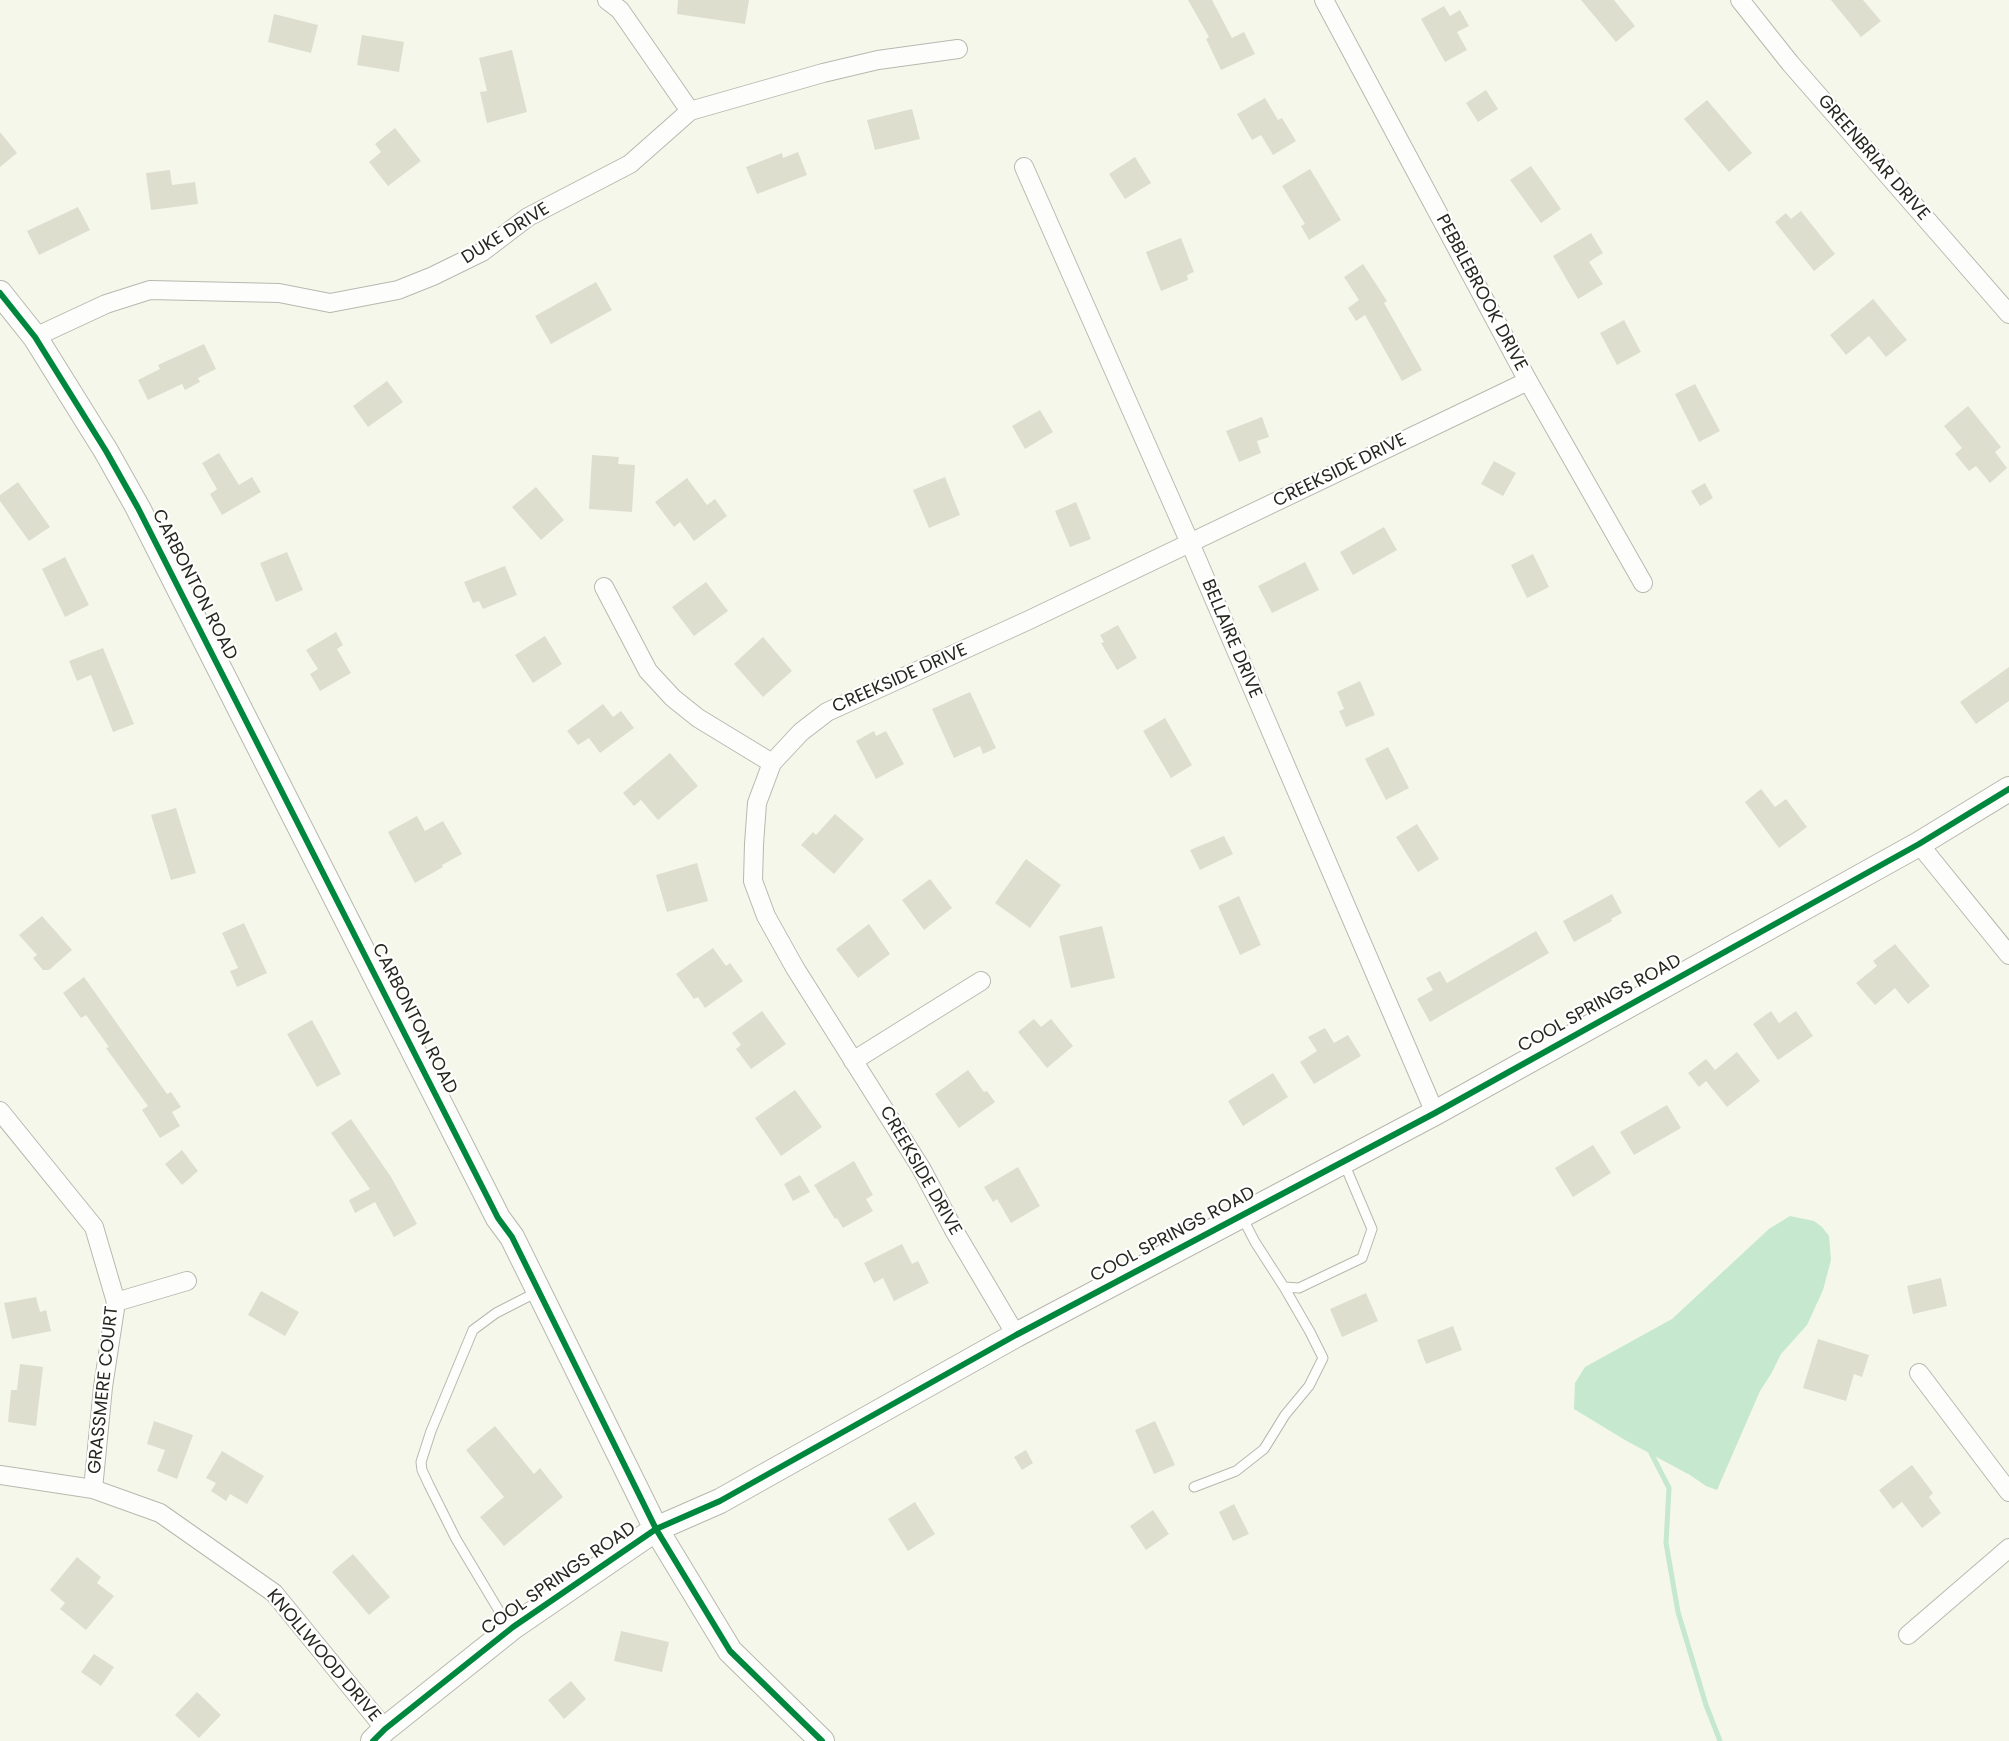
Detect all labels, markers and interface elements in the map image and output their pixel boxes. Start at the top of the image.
street label: GREENBRIAR DRIVE [1812,91,1934,225]
street label: DUKE DRIVE [458,199,554,269]
street label: PEBBLEBROOK DRIVE [1431,211,1531,375]
street label: CREEKSIDE DRIVE [1270,429,1410,513]
street label: CARBONTON ROAD [147,506,241,664]
street label: BELLAIRE DRIVE [1196,576,1266,702]
street label: CREEKSIDE DRIVE [829,640,971,718]
street label: CARBONTON ROAD [367,940,461,1098]
street label: COOL SPRINGS ROAD [1515,950,1685,1058]
street label: CREEKSIDE DRIVE [874,1103,966,1239]
street label: COOL SPRINGS ROAD [1087,1182,1259,1288]
street label: GRASSMERE COURT [84,1305,124,1475]
street label: COOL SPRINGS ROAD [478,1518,640,1640]
street label: KNOLLWOOD DRIVE [261,1585,385,1727]

